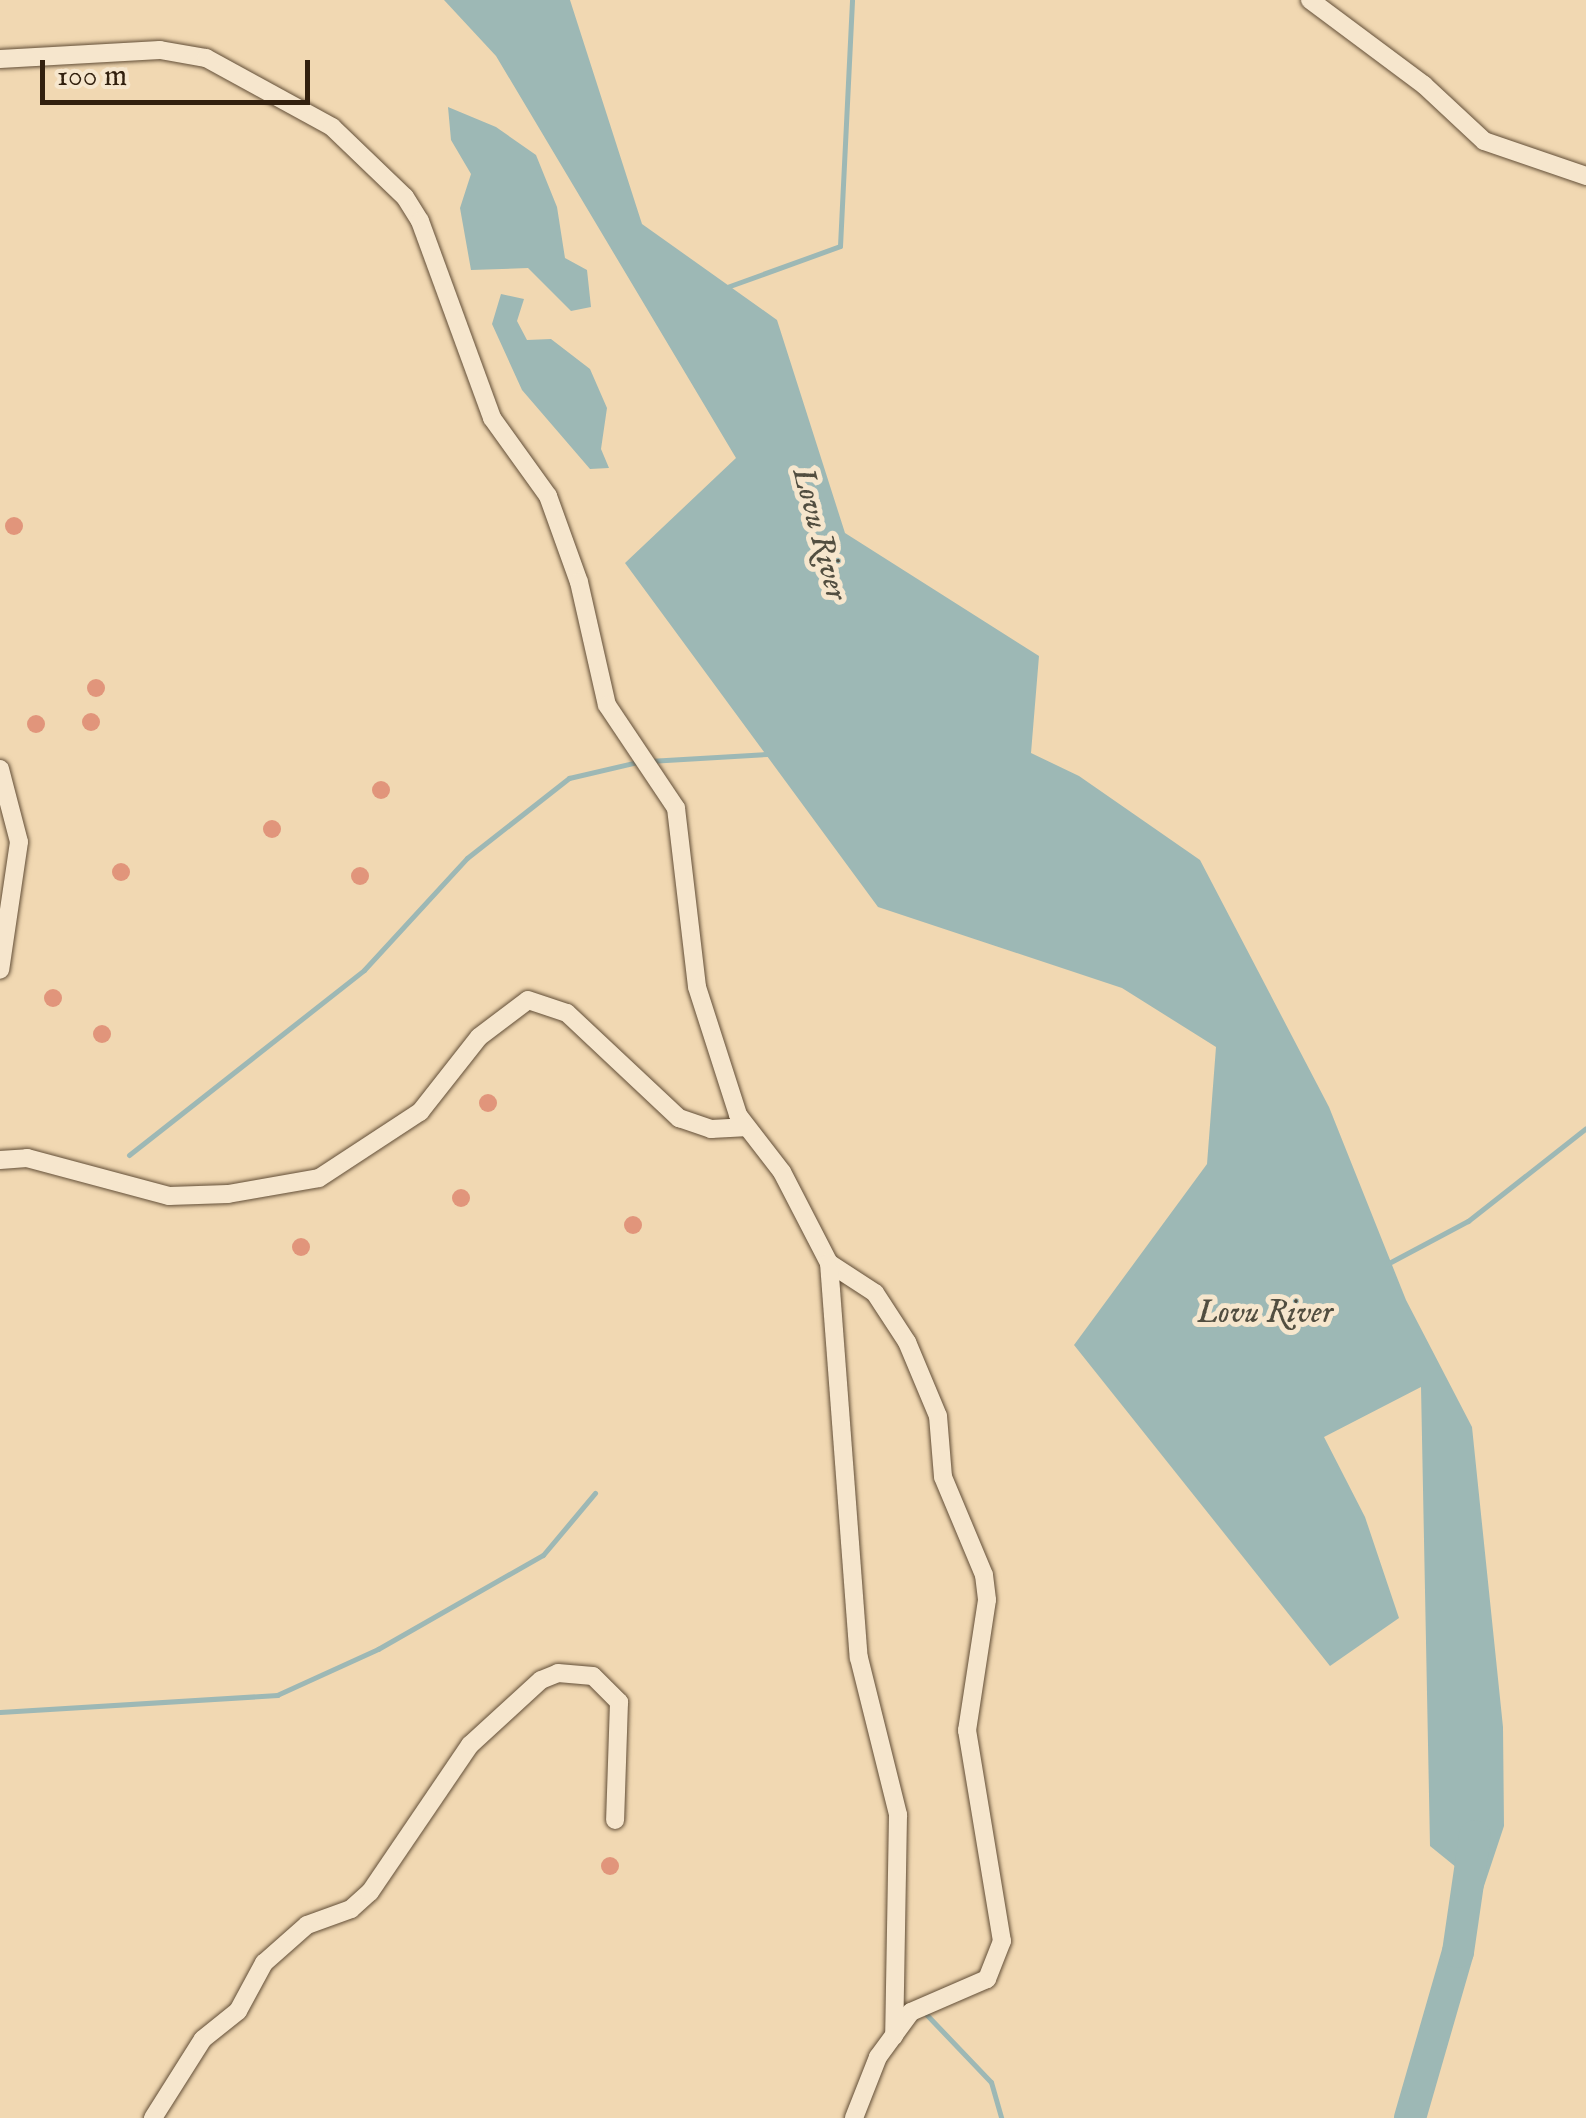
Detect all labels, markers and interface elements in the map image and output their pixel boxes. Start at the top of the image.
scale bar [45,40,315,102]
text: 100 m [57,58,127,96]
water label: Lovu River [782,464,854,604]
water label: Lovu River [1197,1295,1333,1333]

